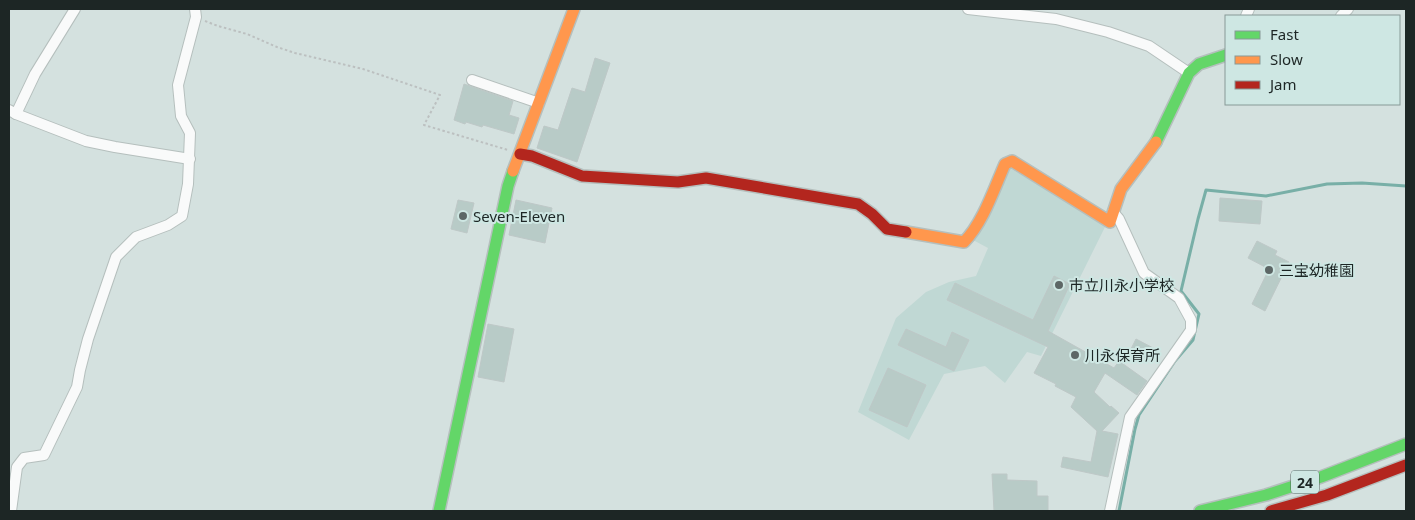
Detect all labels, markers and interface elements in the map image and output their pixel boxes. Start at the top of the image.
legend [1225,15,1400,105]
text: Fast [1270,24,1299,44]
text: Slow [1270,49,1303,69]
text: Jam [1268,74,1297,94]
place label: Seven-Eleven [473,206,565,226]
marker: Seven-Eleven [457,210,469,222]
place label: 三宝幼稚園 [1279,260,1354,280]
marker: 三宝幼稚園 [1263,264,1275,276]
place label: 市立川永小学校 [1069,275,1174,295]
marker: 市立川永小学校 [1053,279,1065,291]
place label: 川永保育所 [1085,345,1160,365]
marker: 川永保育所 [1069,349,1081,361]
road number: 24 [1291,471,1319,494]

